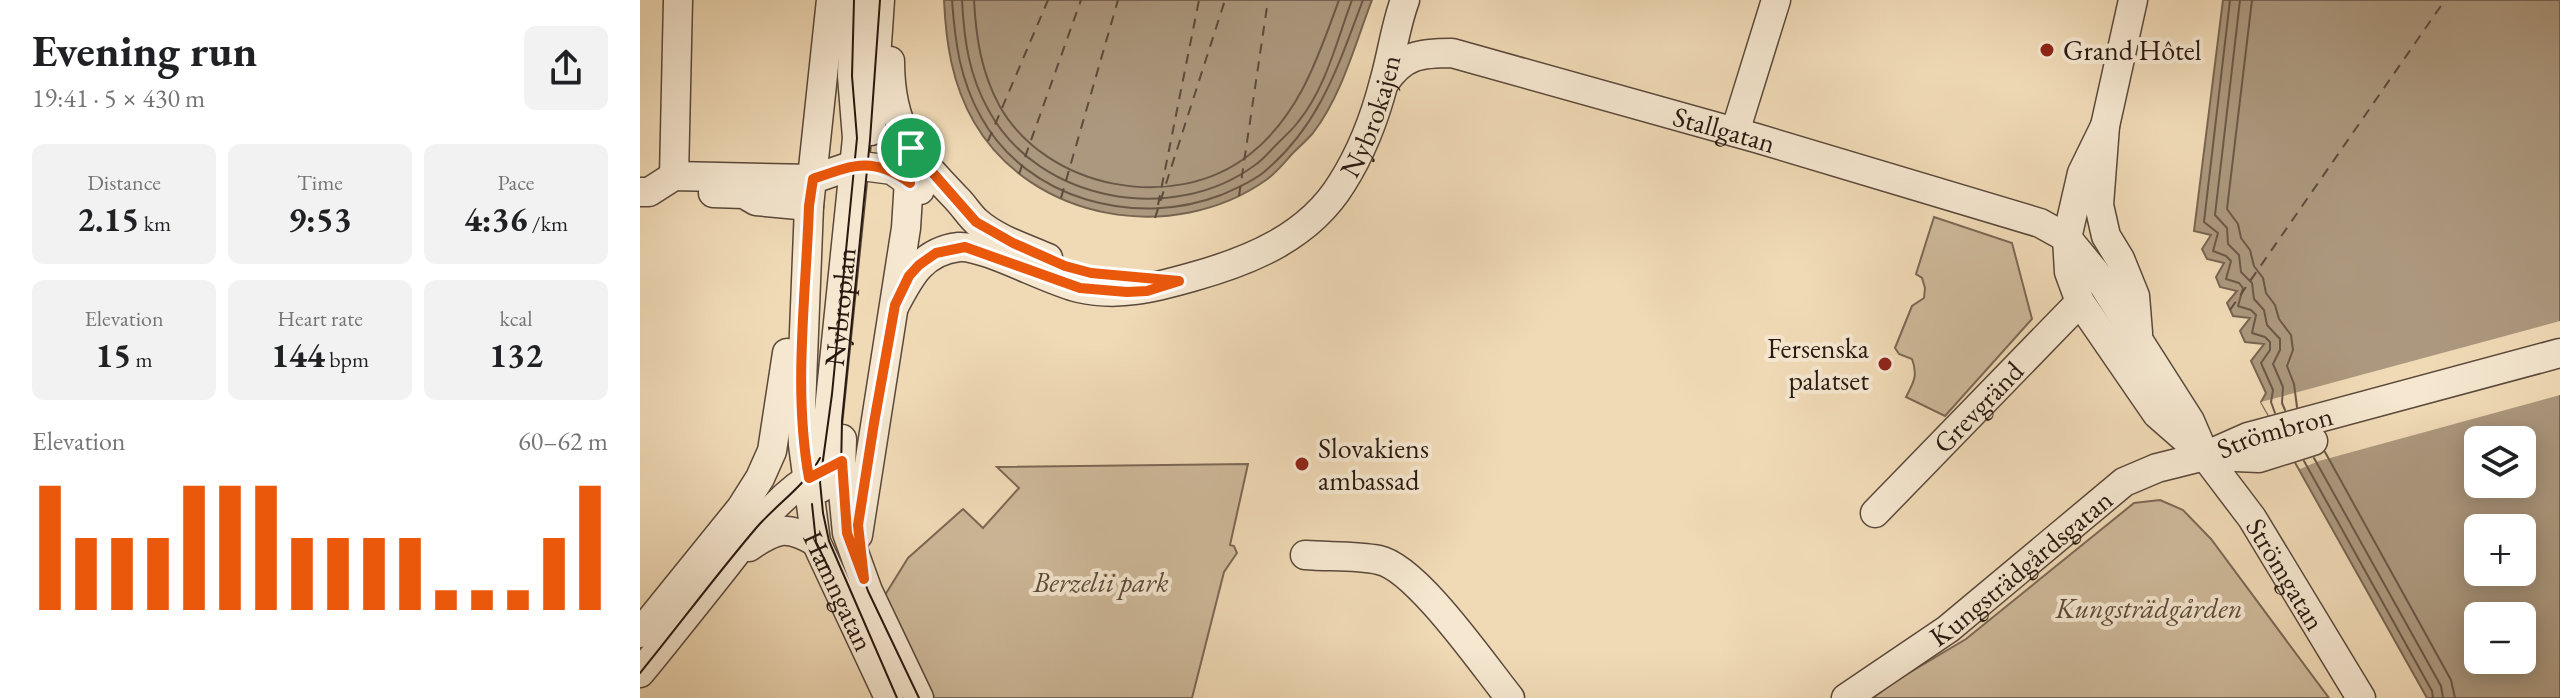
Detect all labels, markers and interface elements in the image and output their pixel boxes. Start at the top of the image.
text: Evening run [32,22,257,79]
button: share [524,26,608,110]
place label: Grand Hôtel [2063,32,2202,68]
marker: Grand Hôtel [2038,41,2056,59]
street label: Nybrokajen [1331,51,1408,183]
text: 19:41 · 5 × 430 m [32,81,205,115]
street label: Stallgatan [1669,98,1780,161]
pin [877,114,945,182]
icon: arrive [889,126,933,170]
text: Distance [87,168,161,197]
text: Time [297,168,343,197]
text: Pace [498,168,534,197]
text: 2.15 [77,197,139,241]
text: 9:53 [288,197,352,241]
text: 4:36 [464,197,527,241]
text: km [139,209,171,238]
text: /km [527,209,568,238]
street label: Nybroplan [816,246,864,368]
text: Elevation [84,304,164,333]
text: Heart rate [277,304,363,333]
text: kcal [499,304,533,333]
place label: Fersenska palatset [1767,330,1870,398]
text: 15 [95,333,131,377]
text: 144 [271,333,325,377]
text: 132 [489,333,543,377]
text: m [131,345,153,374]
text: bpm [325,345,369,374]
street label: Grevgränd [1925,353,2032,461]
marker: Fersenska palatset [1876,355,1894,373]
street label: Strömbron [2211,397,2337,467]
text: Elevation [32,424,126,458]
text: 60–62 m [518,424,608,458]
map controls [2464,426,2536,674]
button: layers [2464,426,2536,498]
place label: Slovakiens ambassad [1318,430,1429,498]
marker: Slovakiens ambassad [1293,455,1311,473]
street label: Kungsträdgårdsgatan [1922,481,2120,654]
street label: Strömgatan [2238,511,2334,637]
button: + [2464,514,2536,586]
street label: Hamngatan [795,525,882,657]
park label: Berzelii park [1032,564,1169,600]
park label: Kungsträdgården [2055,590,2243,626]
button: − [2464,602,2536,674]

